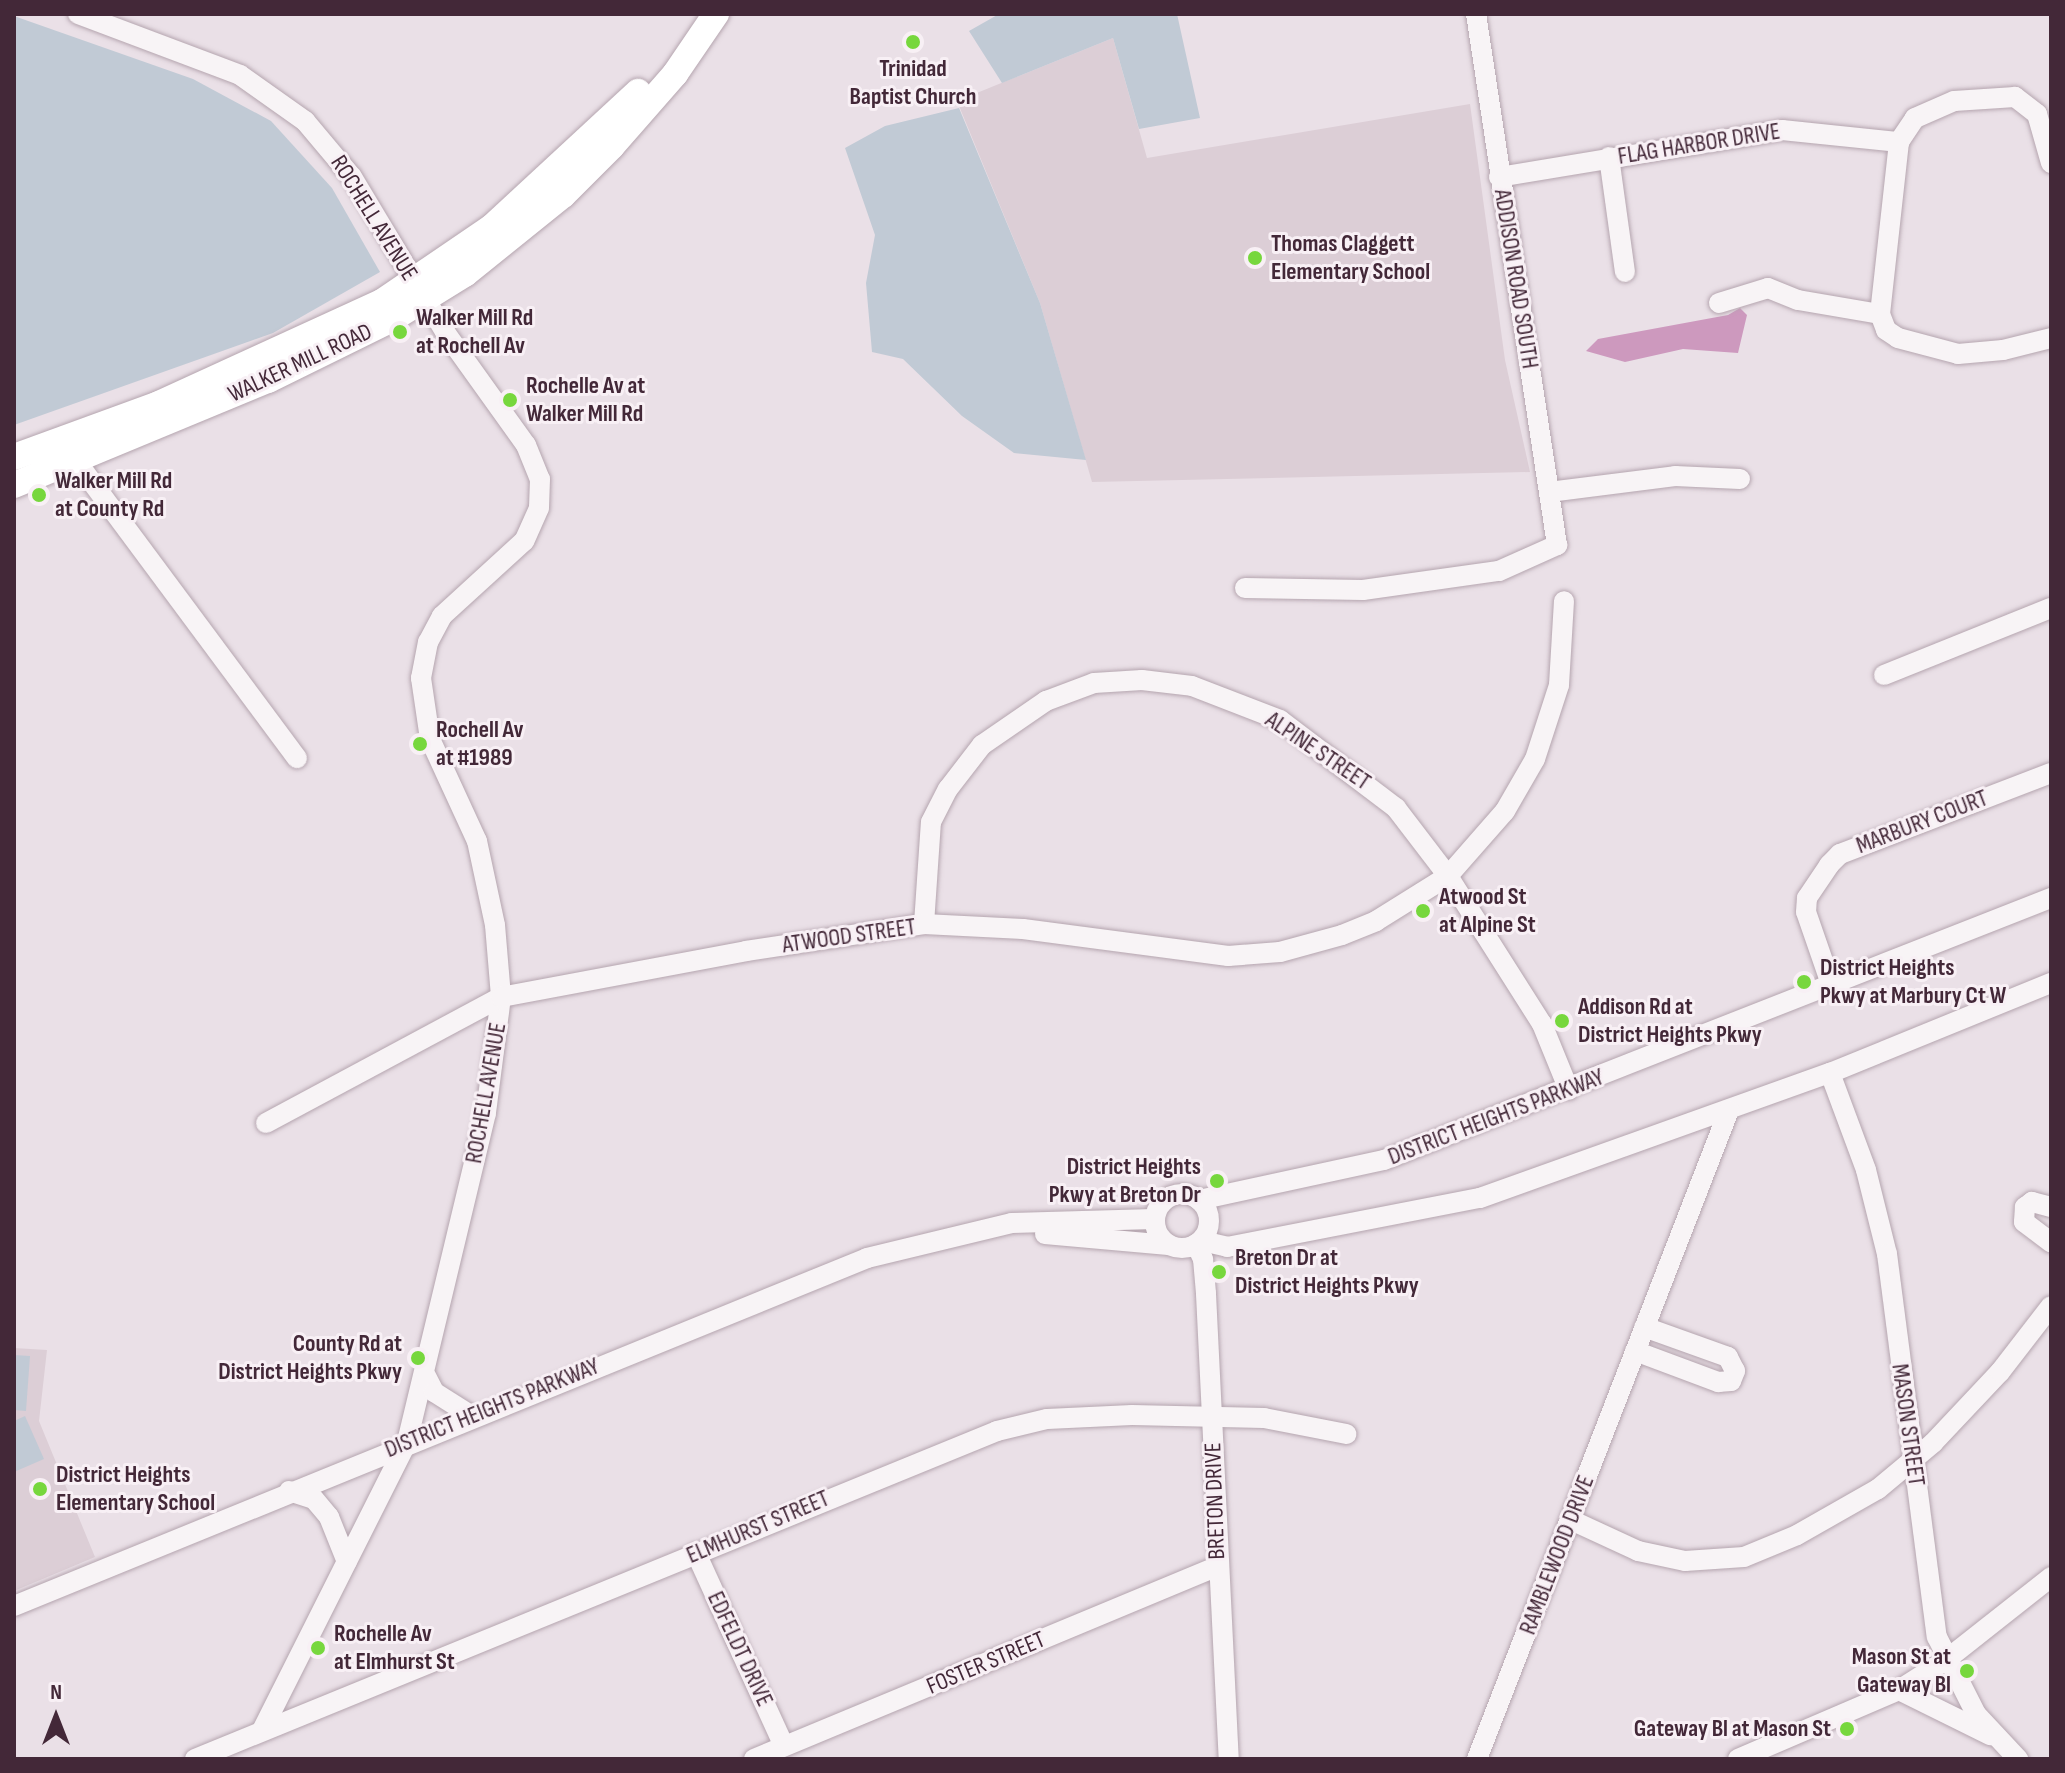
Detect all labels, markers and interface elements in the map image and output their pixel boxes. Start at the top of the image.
marker: Trinidad Baptist Church [904,33,922,51]
place label: Trinidad Baptist Church [850,55,976,111]
street label: FLAG HARBOR DRIVE [1616,117,1782,171]
street label: ROCHELL AVENUE [324,150,424,286]
street label: ADDISON ROAD SOUTH [1488,187,1544,371]
place label: Thomas Claggett Elementary School [1271,230,1430,286]
marker: Thomas Claggett Elementary School [1246,249,1264,267]
place label: Walker Mill Rd at Rochell Av [416,304,533,360]
street label: WALKER MILL ROAD [224,317,376,409]
marker: Walker Mill Rd at Rochell Av [391,323,409,341]
place label: Rochelle Av at Walker Mill Rd [526,372,645,428]
marker: Rochelle Av at Walker Mill Rd [501,391,519,409]
place label: Walker Mill Rd at County Rd [55,467,172,523]
marker: Walker Mill Rd at County Rd [30,486,48,504]
street label: ALPINE STREET [1260,705,1376,797]
place label: Rochell Av at #1989 [436,716,523,772]
marker: Rochell Av at #1989 [411,735,429,753]
street label: MARBURY COURT [1852,784,1992,860]
place label: Atwood St at Alpine St [1439,883,1536,939]
marker: Atwood St at Alpine St [1414,902,1432,920]
street label: ATWOOD STREET [780,912,918,960]
place label: District Heights Pkwy at Marbury Ct W [1820,954,2006,1010]
marker: District Heights Pkwy at Marbury Ct W [1795,973,1813,991]
place label: Addison Rd at District Heights Pkwy [1578,993,1762,1049]
marker: Addison Rd at District Heights Pkwy [1553,1012,1571,1030]
street label: ROCHELL AVENUE [459,1020,513,1166]
street label: DISTRICT HEIGHTS PARKWAY [1384,1063,1608,1171]
place label: District Heights Pkwy at Breton Dr [1049,1153,1201,1209]
marker: District Heights Pkwy at Breton Dr [1208,1172,1226,1190]
place label: Breton Dr at District Heights Pkwy [1235,1244,1419,1300]
marker: Breton Dr at District Heights Pkwy [1210,1263,1228,1281]
place label: County Rd at District Heights Pkwy [218,1330,402,1386]
marker: County Rd at District Heights Pkwy [409,1349,427,1367]
street label: DISTRICT HEIGHTS PARKWAY [381,1352,603,1464]
street label: MASON STREET [1885,1362,1931,1488]
street label: BRETON DRIVE [1199,1442,1231,1560]
place label: District Heights Elementary School [56,1461,215,1517]
street label: RAMBLEWOOD DRIVE [1513,1471,1601,1639]
marker: District Heights Elementary School [31,1480,49,1498]
street label: ELMHURST STREET [682,1484,834,1570]
street label: EDFELDT DRIVE [701,1587,779,1711]
place label: Rochelle Av at Elmhurst St [334,1620,455,1676]
street label: FOSTER STREET [922,1625,1050,1701]
marker: Rochelle Av at Elmhurst St [309,1639,327,1657]
place label: Mason St at Gateway Bl [1852,1643,1951,1699]
marker: Mason St at Gateway Bl [1958,1662,1976,1680]
north arrow [16,1677,96,1757]
text: N [50,1679,62,1706]
place label: Gateway Bl at Mason St [1634,1715,1831,1743]
marker: Gateway Bl at Mason St [1838,1720,1856,1738]

